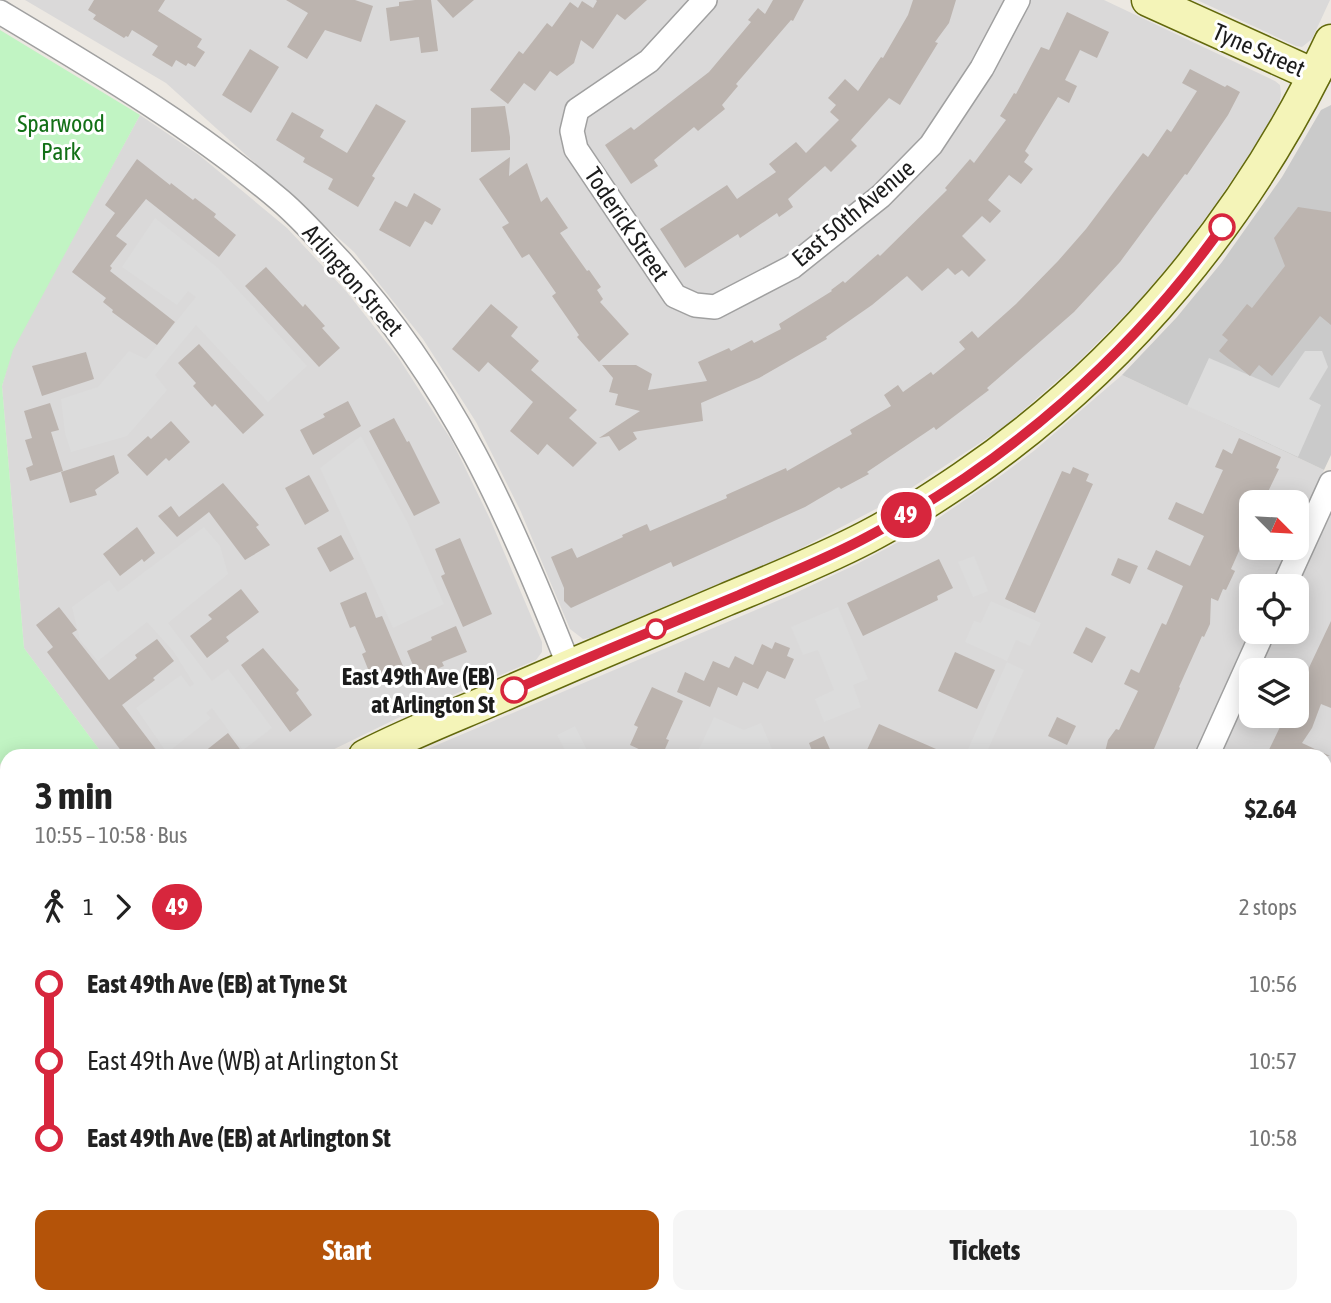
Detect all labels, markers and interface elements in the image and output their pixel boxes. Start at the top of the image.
street label: Tyne Street [1209,18,1309,82]
park label: Sparwood Park [17,110,105,165]
street label: East 50th Avenue [787,154,919,272]
street label: Toderick Street [579,162,675,286]
unlabelled marker [1209,214,1235,240]
street label: Arlington Street [297,219,409,341]
north arrow [1239,490,1309,560]
map controls [1239,490,1309,728]
line badge: 49 [874,492,937,538]
text: 49 [895,501,917,528]
button: locate [1239,574,1309,644]
unlabelled marker [646,619,666,639]
button: layers [1239,658,1309,728]
place label: East 49th Ave (EB) at Arlington St [342,663,495,718]
marker: East 49th Ave (EB) at Arlington St [501,677,527,703]
text: 3 min [35,774,113,817]
text: $2.64 [1245,794,1297,824]
text: 10:55 – 10:58 · Bus [35,822,187,848]
icon: walk [35,888,73,926]
icon: forward [104,888,142,926]
text: 49 [166,893,188,920]
text: 1 [83,894,94,920]
text: 2 stops [1239,894,1297,920]
text: East 49th Ave (EB) at Tyne St [87,969,347,999]
text: 10:56 [1249,971,1297,997]
text: East 49th Ave (WB) at Arlington St [87,1046,399,1076]
text: 10:57 [1249,1048,1297,1074]
text: East 49th Ave (EB) at Arlington St [87,1123,391,1153]
text: 10:58 [1249,1125,1297,1151]
button: Start [35,1210,659,1290]
button: Tickets [673,1210,1297,1290]

